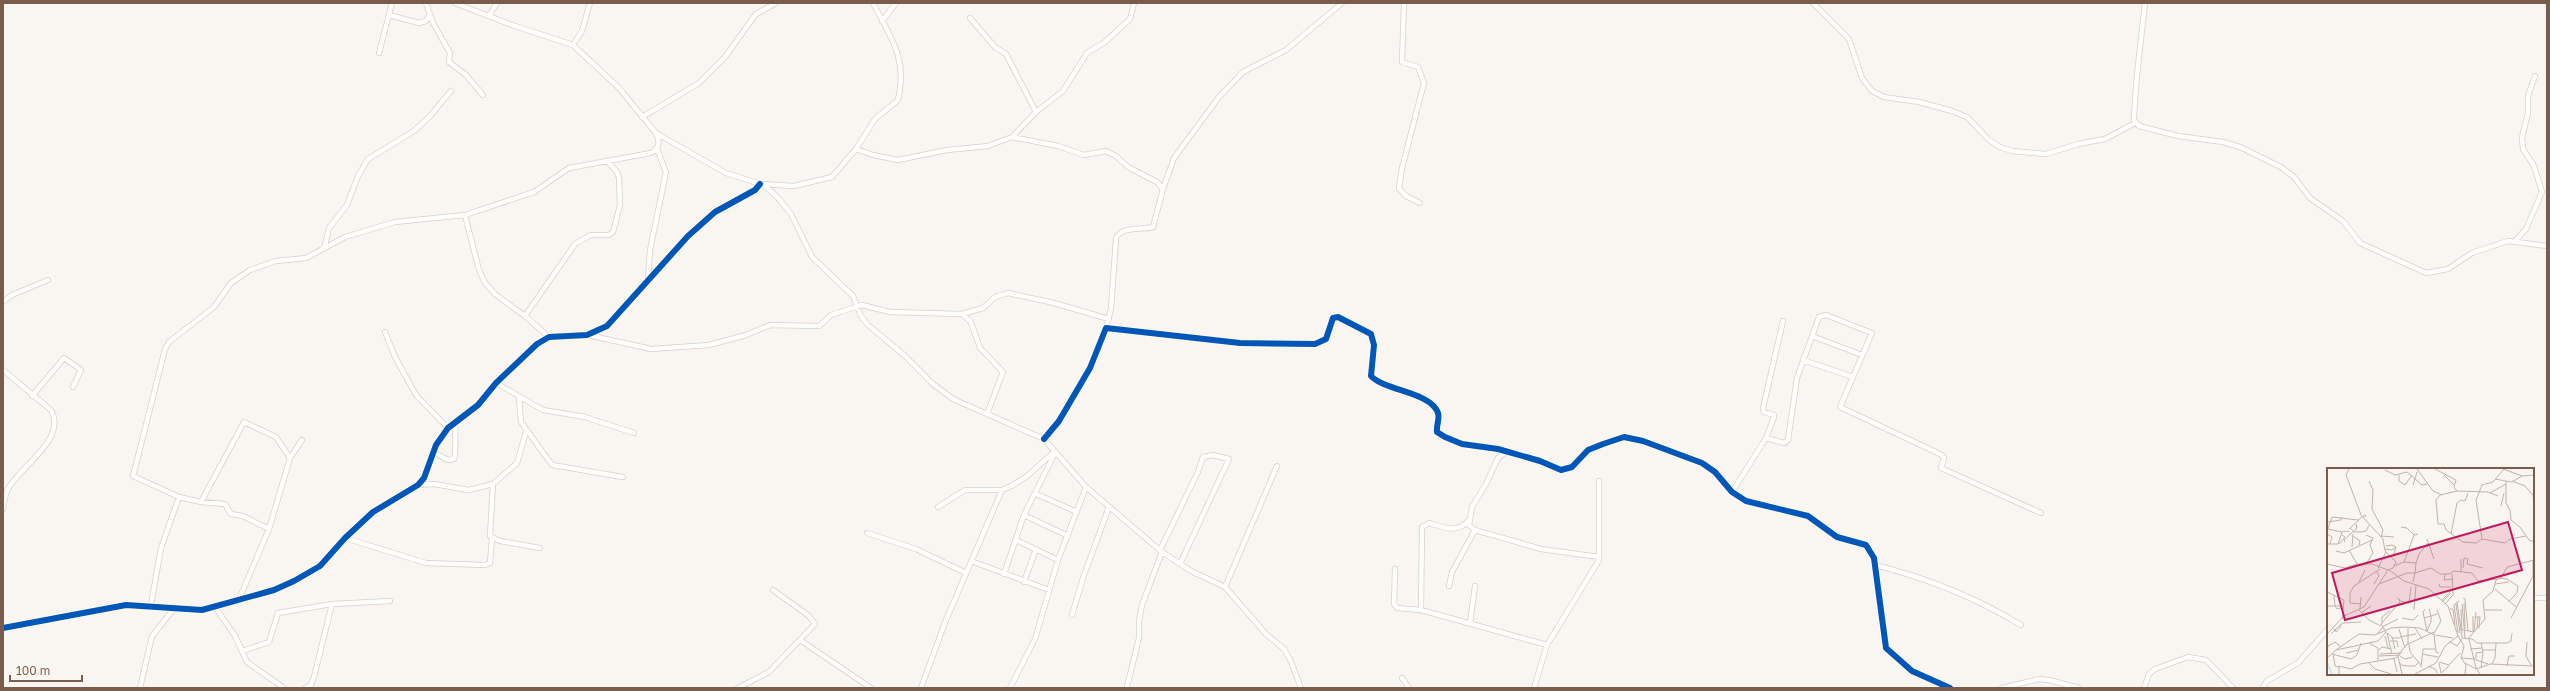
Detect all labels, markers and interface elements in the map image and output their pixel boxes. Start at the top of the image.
inset map [2327,468,2534,675]
scale bar [10,657,82,683]
text: 100 m [16,663,50,678]

